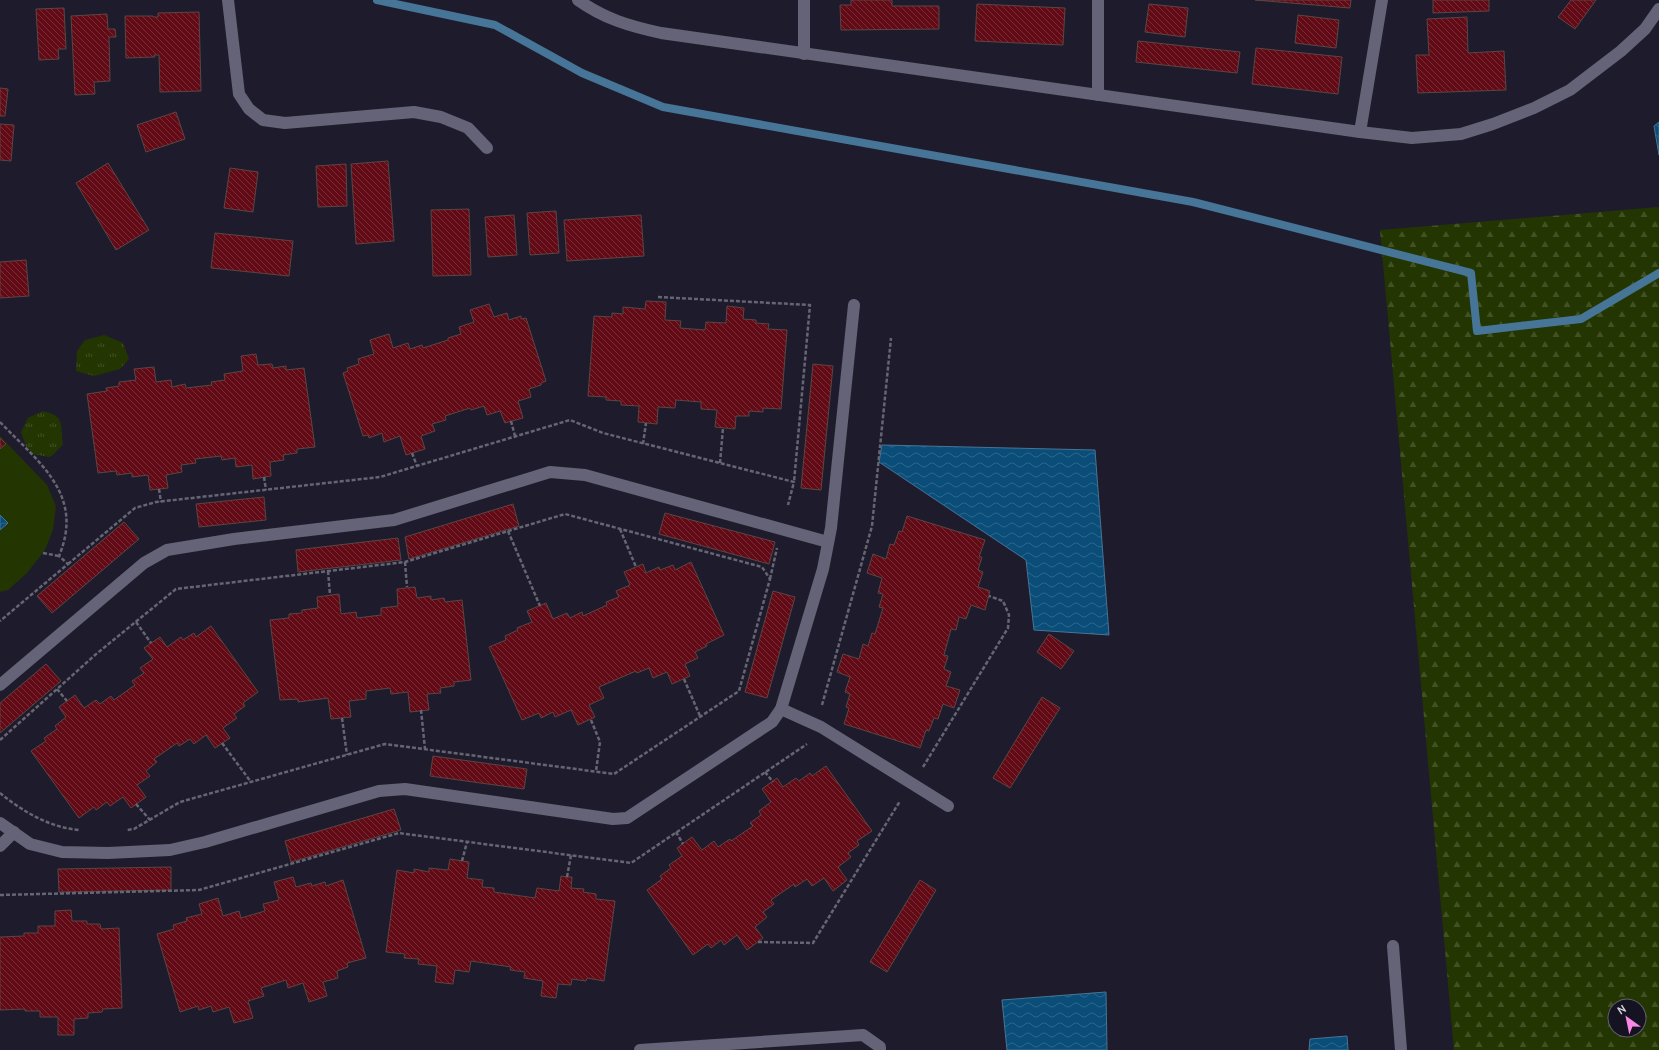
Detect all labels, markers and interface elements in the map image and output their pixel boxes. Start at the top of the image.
north arrow [1607,998,1647,1038]
text: N [1614,1002,1629,1018]

